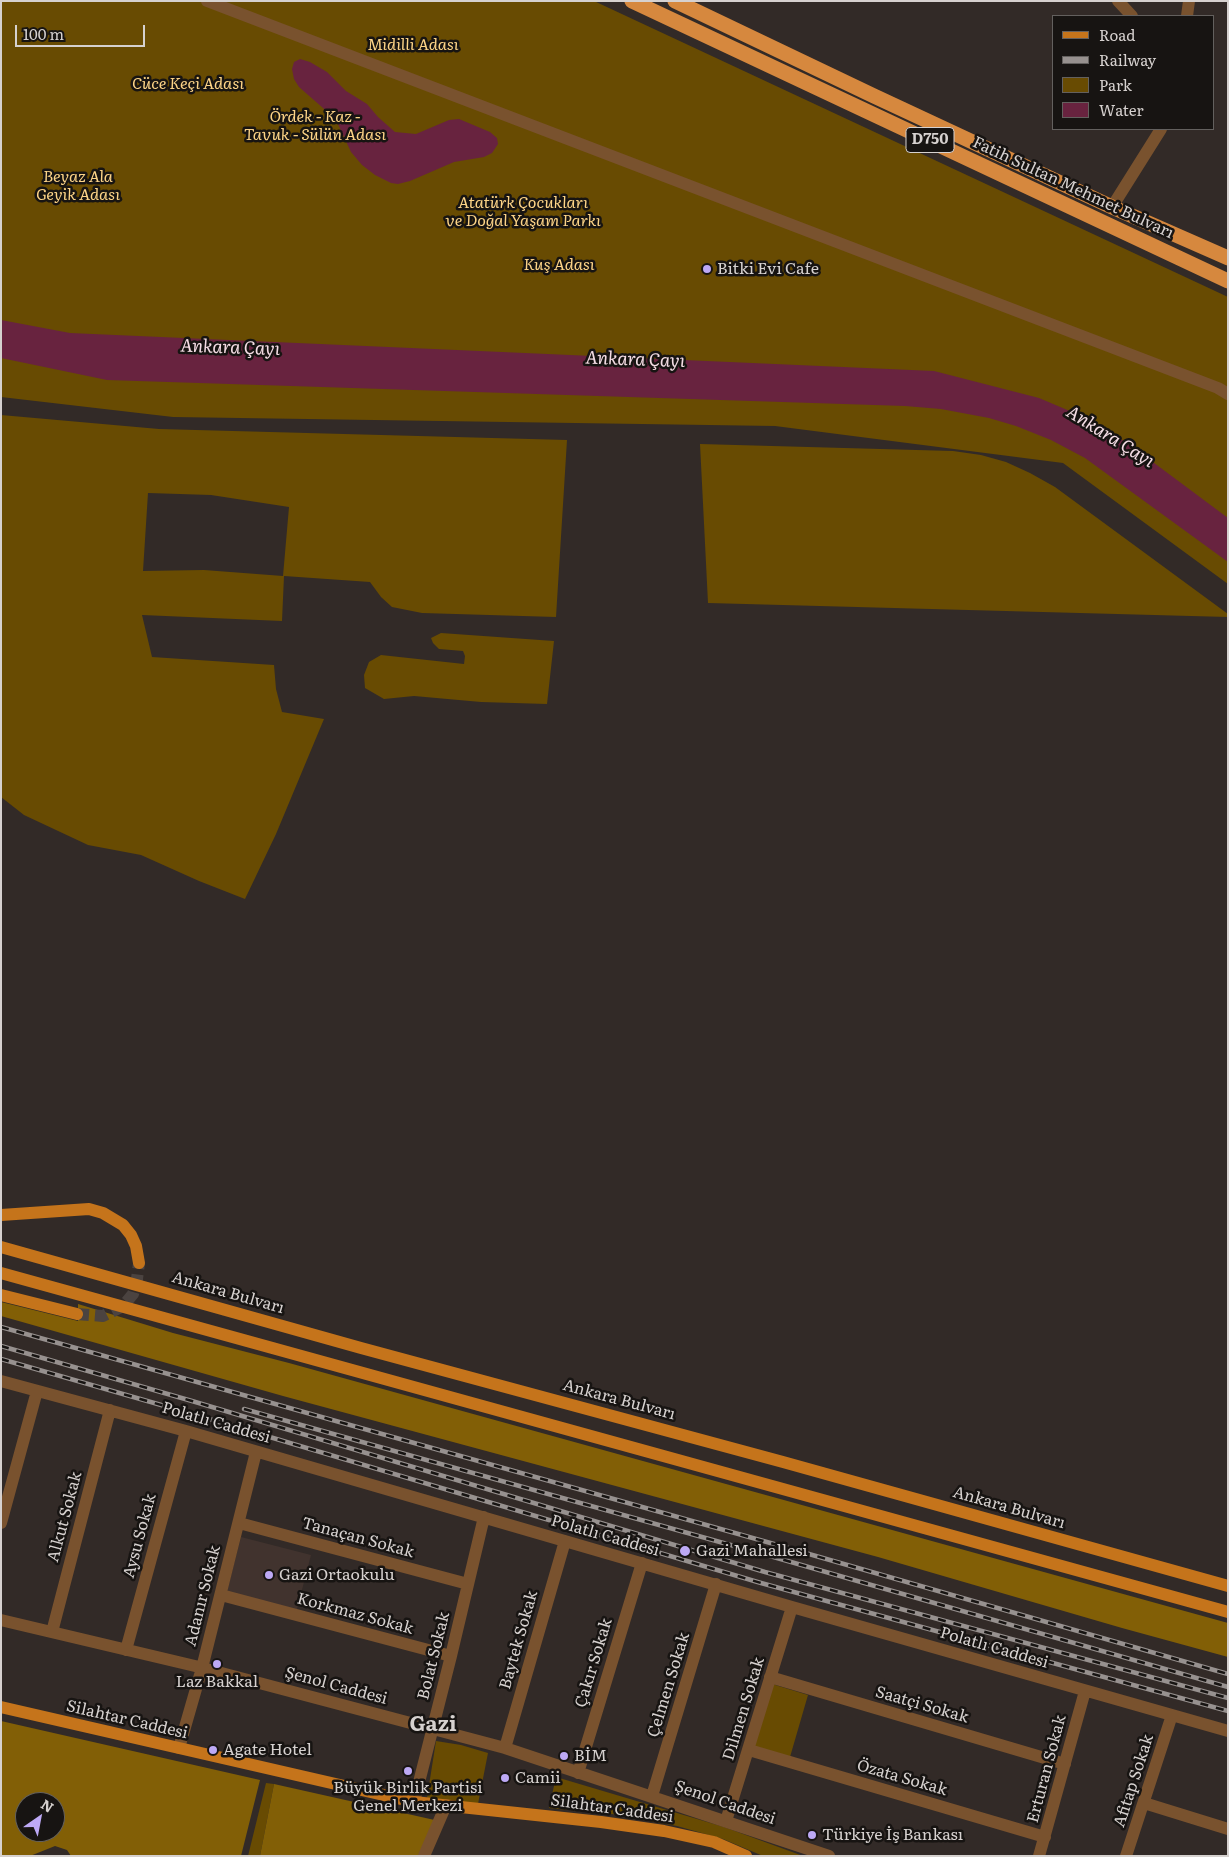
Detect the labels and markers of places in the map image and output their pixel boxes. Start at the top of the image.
place label: Bitki Evi Cafe [717,259,819,279]
marker: Bitki Evi Cafe [701,263,713,275]
place label: Gazi Mahallesi [696,1541,808,1561]
marker: Gazi Mahallesi [678,1544,692,1558]
place label: Gazi Ortaokulu [279,1565,395,1585]
marker: Gazi Ortaokulu [263,1569,275,1581]
marker: Laz Bakkal [211,1658,223,1670]
place label: Laz Bakkal [176,1672,258,1692]
place label: Agate Hotel [223,1740,312,1760]
marker: Agate Hotel [207,1744,219,1756]
place label: BİM [574,1746,607,1766]
marker: BİM [558,1750,570,1762]
marker: Büyük Birlik Partisi Genel Merkezi [402,1765,414,1777]
place label: Camii [515,1768,561,1788]
marker: Camii [499,1772,511,1784]
place label: Büyük Birlik Partisi Genel Merkezi [333,1778,483,1816]
place label: Türkiye İş Bankası [822,1825,963,1845]
marker: Türkiye İş Bankası [806,1829,818,1841]

